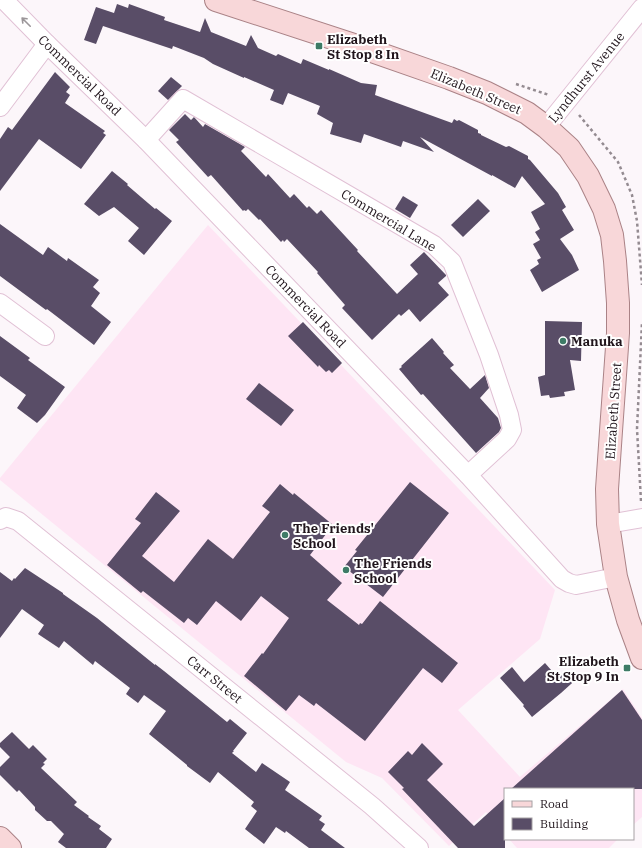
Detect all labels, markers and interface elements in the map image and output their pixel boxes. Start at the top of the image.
one-way arrow [21,17,31,27]
street label: Lyndhurst Avenue [545,28,628,126]
street label: Commercial Road [35,31,125,119]
place label: Elizabeth St Stop 8 In [327,31,400,63]
marker: Elizabeth St Stop 8 In [314,41,324,51]
street label: Elizabeth Street [428,65,524,118]
street label: Commercial Lane [338,185,439,256]
street label: Commercial Road [262,261,350,352]
place label: Manuka [571,333,623,350]
marker: Manuka [558,336,568,346]
street label: Elizabeth Street [602,362,625,460]
place label: The Friends' School [293,520,374,552]
marker: The Friends' School [280,530,290,540]
place label: The Friends School [354,555,432,587]
marker: The Friends School [341,565,351,575]
street label: Carr Street [184,652,246,707]
place label: Elizabeth St Stop 9 In [547,653,620,685]
marker: Elizabeth St Stop 9 In [622,663,632,673]
legend [504,788,634,840]
text: Road [540,796,569,811]
text: Building [540,816,588,831]

